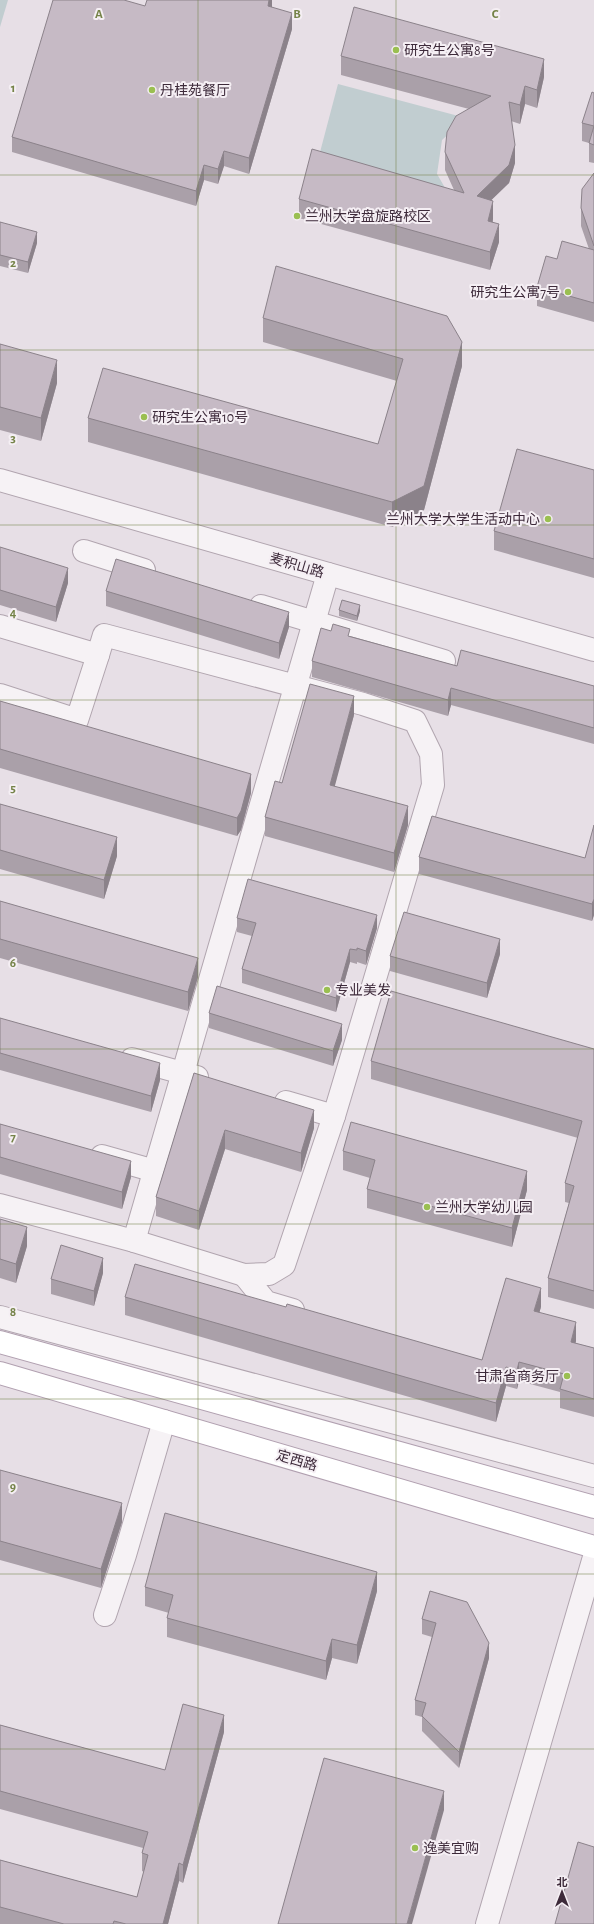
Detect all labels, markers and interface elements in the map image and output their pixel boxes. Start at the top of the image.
text: A [95,8,103,21]
text: B [293,8,301,21]
text: C [492,8,499,21]
place label: 研究生公寓8号 [404,42,495,58]
marker: 研究生公寓8号 [391,45,401,55]
text: 1 [11,82,15,95]
place label: 丹桂苑餐厅 [160,83,230,98]
marker: 丹桂苑餐厅 [147,85,157,95]
place label: 兰州大学盘旋路校区 [305,208,431,224]
marker: 兰州大学盘旋路校区 [292,211,302,221]
text: 2 [10,257,16,270]
place label: 研究生公寓7号 [470,284,560,300]
marker: 研究生公寓7号 [563,287,573,297]
place label: 研究生公寓10号 [152,409,248,425]
marker: 研究生公寓10号 [139,412,149,422]
text: 3 [10,432,16,445]
place label: 兰州大学大学生活动中心 [386,511,540,527]
marker: 兰州大学大学生活动中心 [543,514,553,524]
street label: 麦积山路 [268,551,326,580]
text: 4 [10,607,17,620]
text: 5 [10,782,16,795]
text: 6 [10,957,16,970]
place label: 专业美发 [335,982,391,998]
marker: 专业美发 [322,985,332,995]
text: 7 [10,1131,16,1144]
place label: 兰州大学幼儿园 [435,1199,533,1215]
marker: 兰州大学幼儿园 [422,1202,432,1212]
text: 8 [10,1306,16,1319]
place label: 甘肃省商务厅 [475,1369,559,1384]
marker: 甘肃省商务厅 [562,1371,572,1381]
street label: 定西路 [275,1447,319,1473]
text: 9 [10,1481,16,1494]
place label: 逸美宜购 [423,1841,479,1856]
marker: 逸美宜购 [410,1843,420,1853]
north arrow [542,1872,582,1912]
text: 北 [557,1877,568,1888]

